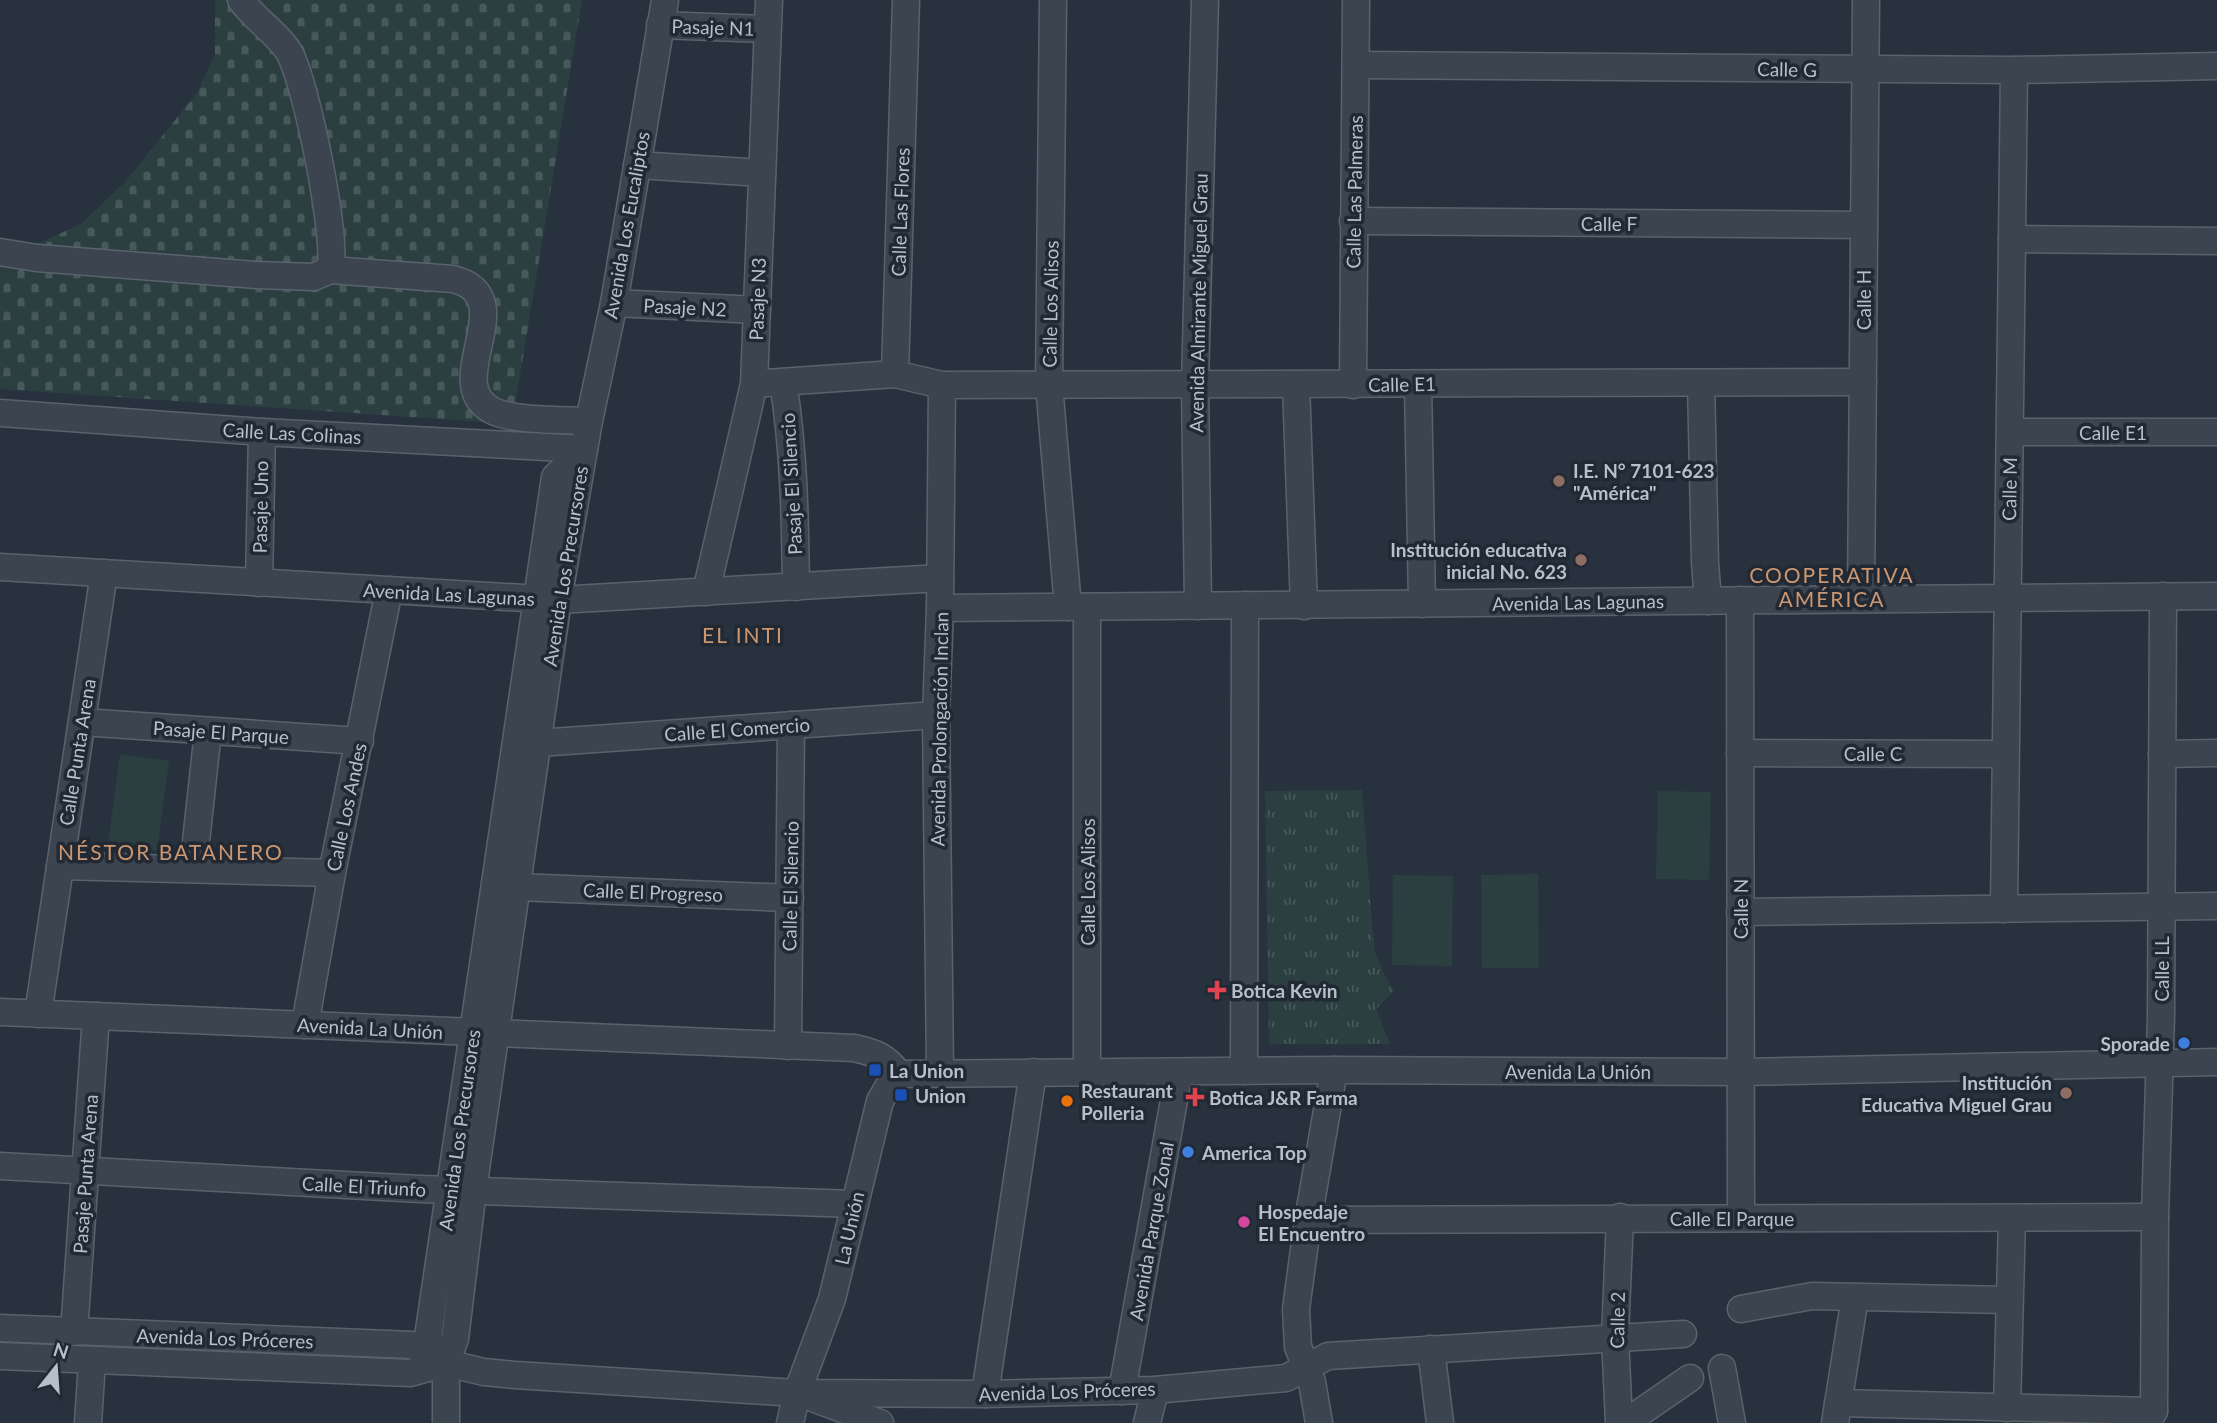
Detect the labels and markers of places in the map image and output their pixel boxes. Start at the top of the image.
place label: I.E. N° 7101-623 "América" [1573,459,1715,504]
marker: I.E. N° 7101-623 "América" [1551,473,1567,489]
place label: Institución educativa inicial No. 623 [1390,538,1567,583]
marker: Institución educativa inicial No. 623 [1573,552,1589,568]
place label: Botica Kevin [1231,979,1338,1002]
marker: Botica Kevin [1209,982,1225,998]
place label: Sporade [2101,1032,2170,1055]
marker: Sporade [2176,1035,2192,1051]
place label: La Union [889,1059,964,1082]
marker: La Union [867,1062,883,1078]
place label: Institución Educativa Miguel Grau [1861,1071,2052,1116]
place label: Restaurant Polleria [1081,1079,1173,1124]
place label: Union [915,1084,966,1107]
marker: Institución Educativa Miguel Grau [2058,1085,2074,1101]
place label: Botica J&R Farma [1209,1086,1358,1109]
marker: Union [893,1087,909,1103]
marker: Botica J&R Farma [1187,1089,1203,1105]
marker: Restaurant Polleria [1059,1093,1075,1109]
place label: America Top [1201,1141,1307,1164]
marker: America Top [1180,1144,1196,1160]
place label: Hospedaje El Encuentro [1258,1200,1365,1245]
marker: Hospedaje El Encuentro [1236,1214,1252,1230]

